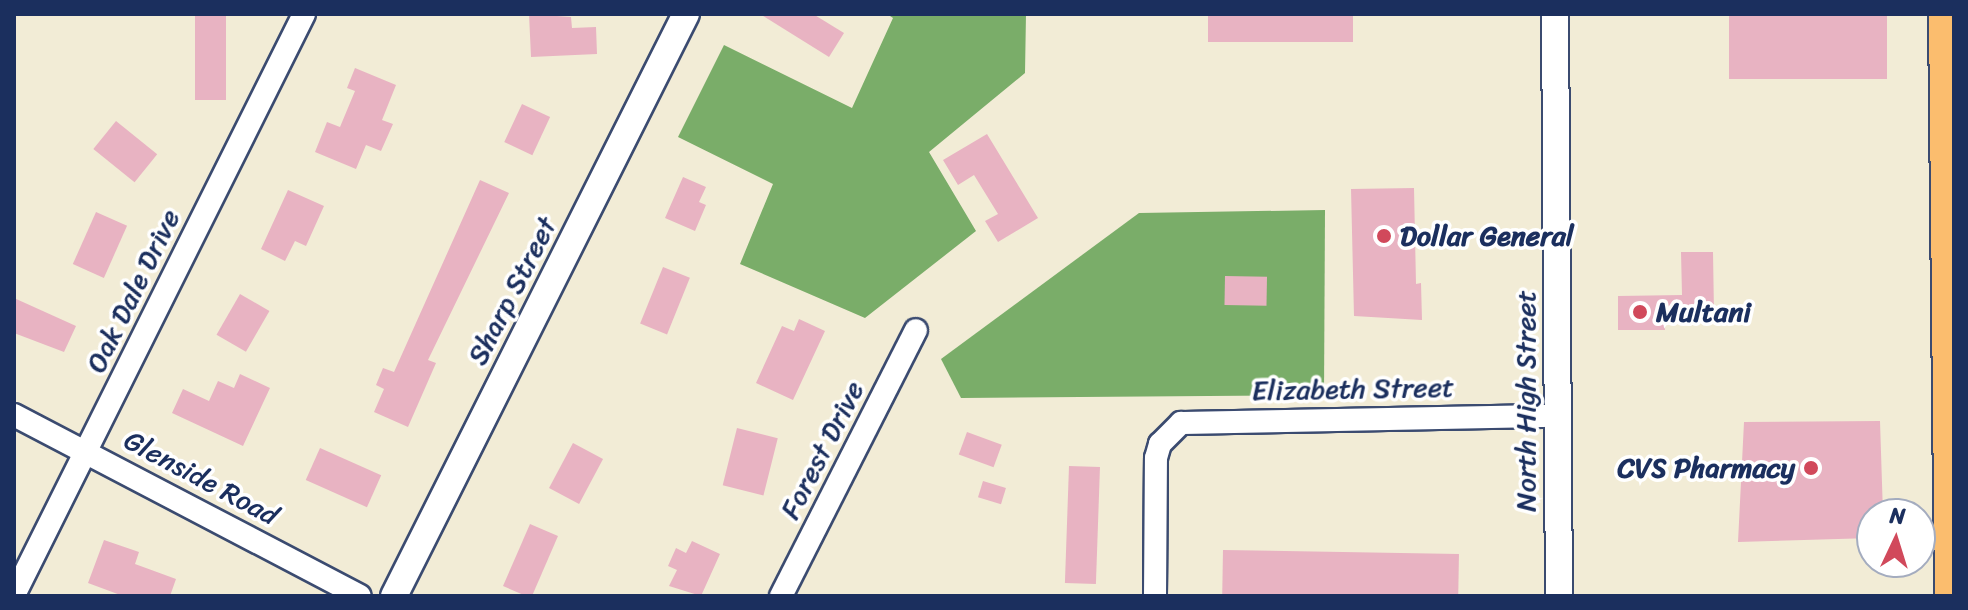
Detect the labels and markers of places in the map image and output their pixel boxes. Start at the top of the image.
place label: Dollar General [1400,219,1575,253]
marker: Dollar General [1375,227,1393,245]
place label: Multani [1656,295,1751,329]
marker: Multani [1631,303,1649,321]
place label: CVS Pharmacy [1617,451,1795,485]
marker: CVS Pharmacy [1802,459,1820,477]

